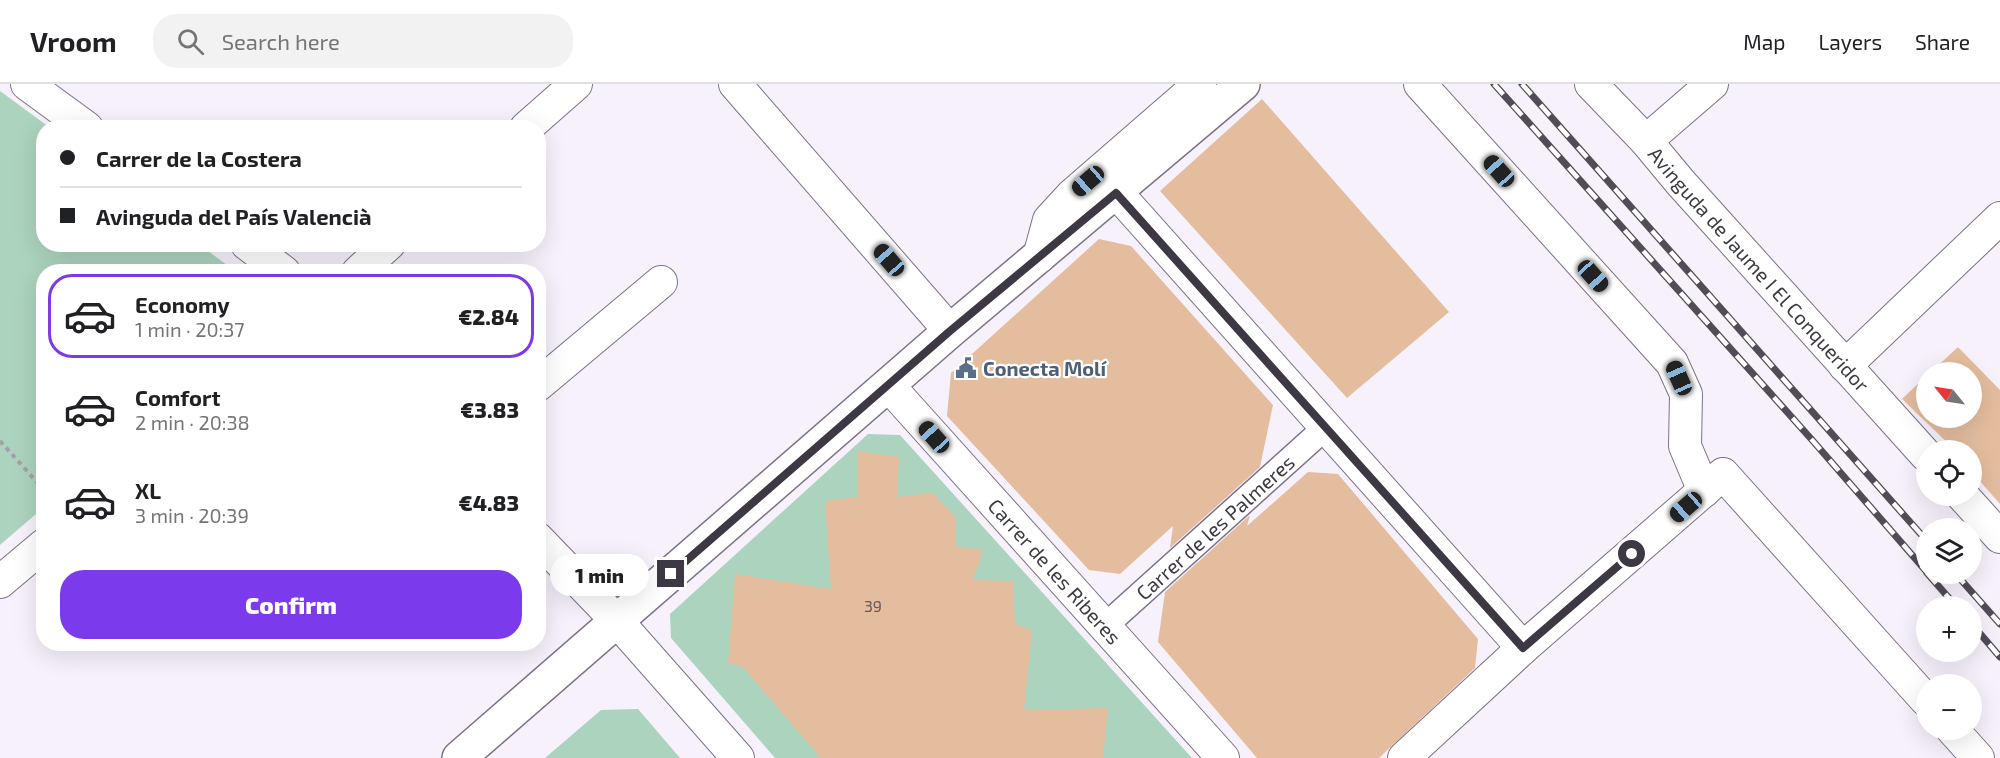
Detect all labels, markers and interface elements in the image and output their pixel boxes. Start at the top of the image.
search box [153,14,573,68]
text: Vroom [30,24,117,58]
icon: search [174,25,207,58]
text: Search here [222,28,340,54]
text: Map [1743,29,1785,54]
text: Layers [1818,29,1882,54]
text: Share [1915,29,1970,54]
street label: Avinguda de Jaume I El Conqueridor [1644,142,1875,396]
text: Carrer de la Costera [96,145,302,171]
car [1480,152,1518,190]
car [1069,162,1107,200]
text: Avinguda del País Valencià [96,203,372,229]
car [870,241,908,279]
car [1574,257,1612,295]
icon: car [63,289,117,343]
text: Economy [135,291,230,317]
text: €2.84 [458,303,519,329]
text: 1 min · 20:37 [135,317,245,341]
public building icon: Conecta Molí [954,356,978,380]
place label: Conecta Molí [983,356,1108,380]
car [1663,358,1695,398]
north arrow [1916,362,1982,428]
map controls [1916,362,1982,740]
icon: car [63,382,117,436]
text: Comfort [135,384,220,410]
text: €3.83 [460,396,519,422]
text: 2 min · 20:38 [135,410,250,434]
car [915,418,953,456]
button: locate [1916,440,1982,506]
street label: Carrer de les Palmeres [1131,450,1299,604]
icon: car [63,475,117,529]
text: XL [135,477,161,503]
car [1667,488,1705,526]
text: €4.83 [459,489,519,515]
street label: Carrer de les Riberes [984,493,1127,649]
text: 3 min · 20:39 [135,503,249,527]
button: layers [1916,518,1982,584]
route start [1618,540,1645,567]
callout: 1 min [551,553,650,595]
route end [657,560,684,587]
text: 1 min [575,563,624,587]
button: Confirm [60,570,522,639]
house number: 39 [864,596,882,615]
button: + [1916,596,1982,662]
button: − [1916,674,1982,740]

